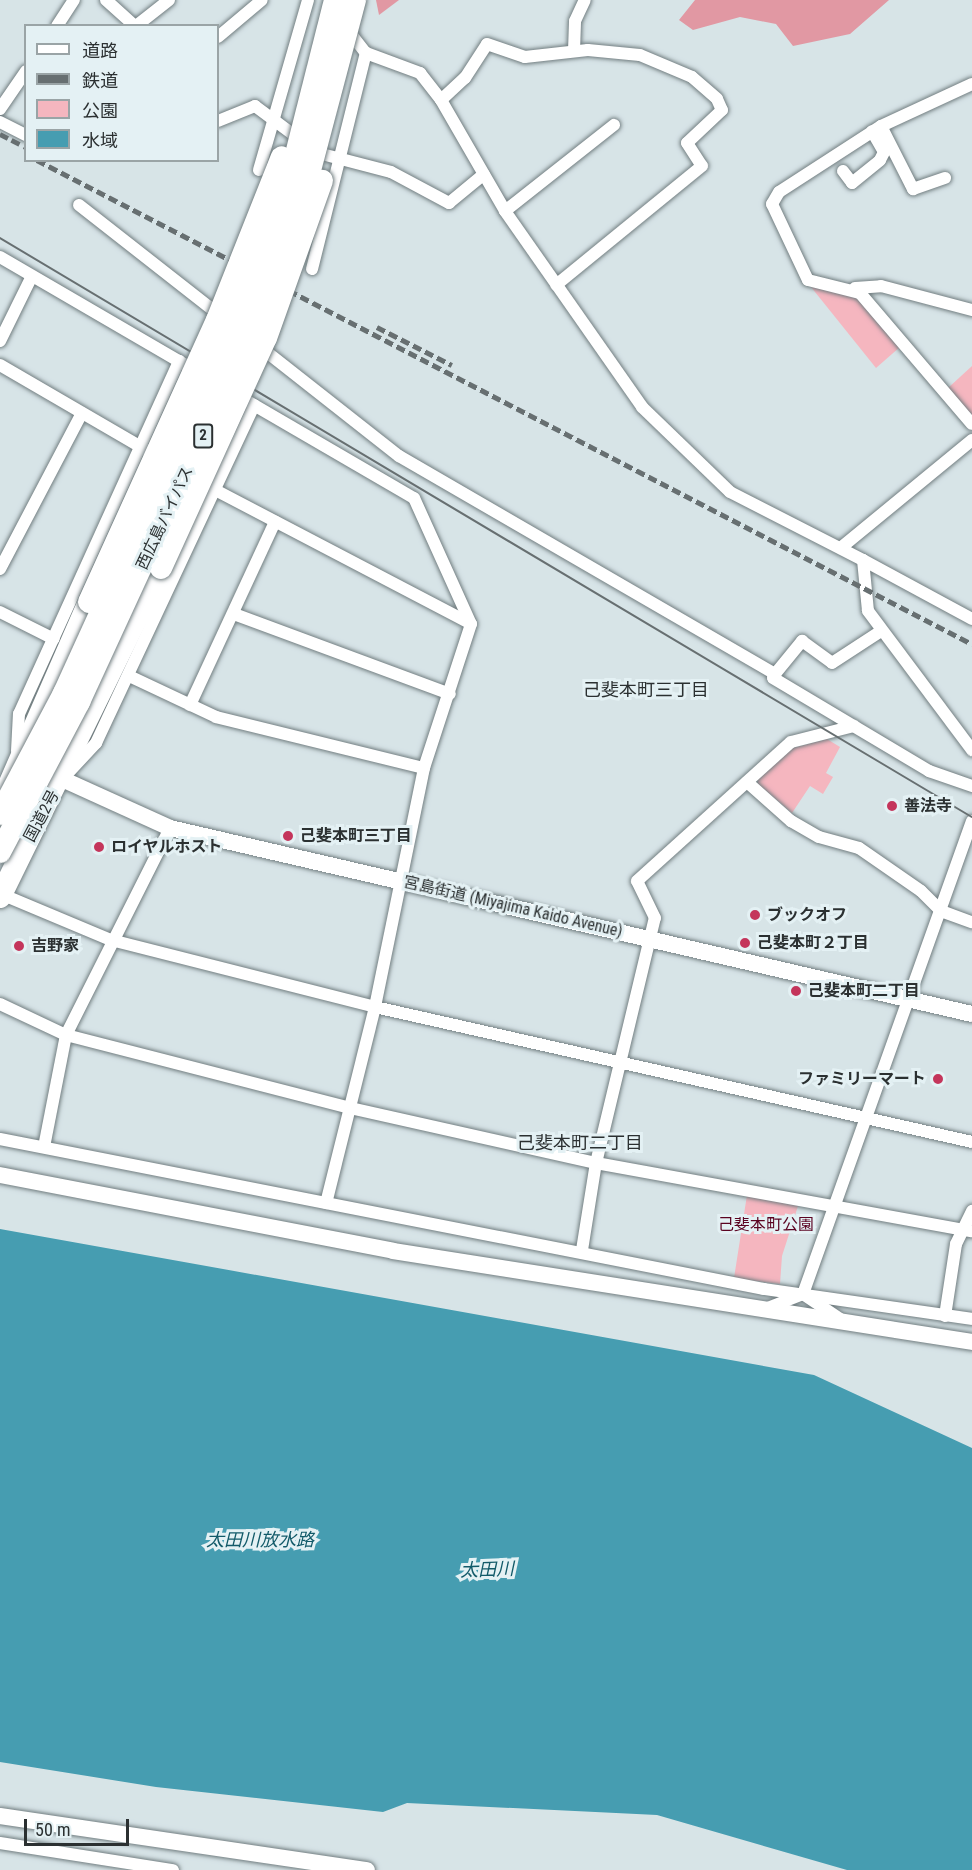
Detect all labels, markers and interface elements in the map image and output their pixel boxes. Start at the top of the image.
legend [24,24,219,162]
text: 道路 [82,40,118,61]
text: 鉄道 [82,70,118,91]
text: 公園 [82,100,118,121]
text: 水域 [82,130,118,151]
road number: 2 [192,424,214,448]
street label: 西広島バイパス [133,463,197,573]
district label: 己斐本町三丁目 [583,679,709,701]
street label: 国道2号 [20,787,64,845]
place label: 善法寺 [904,796,952,816]
marker: 善法寺 [885,799,899,813]
place label: 己斐本町三丁目 [300,826,412,846]
marker: 己斐本町三丁目 [281,829,295,843]
place label: ロイヤルホスト [111,837,223,857]
marker: ロイヤルホスト [92,840,106,854]
street label: 宮島街道 (Miyajima Kaido Avenue) [402,872,624,942]
place label: ブックオフ [767,905,847,925]
marker: ブックオフ [748,908,762,922]
place label: 己斐本町２丁目 [757,933,869,953]
place label: 吉野家 [31,936,79,956]
marker: 己斐本町２丁目 [738,936,752,950]
marker: 吉野家 [12,939,26,953]
place label: 己斐本町二丁目 [808,981,920,1001]
marker: 己斐本町二丁目 [789,984,803,998]
place label: ファミリーマート [798,1069,926,1089]
marker: ファミリーマート [931,1072,945,1086]
district label: 己斐本町二丁目 [517,1132,643,1154]
park label: 己斐本町公園 [718,1215,814,1235]
water label: 太田川放水路 [206,1529,314,1551]
water label: 太田川 [460,1558,514,1582]
scale bar [27,1807,132,1845]
text: 50 m [35,1819,70,1840]

